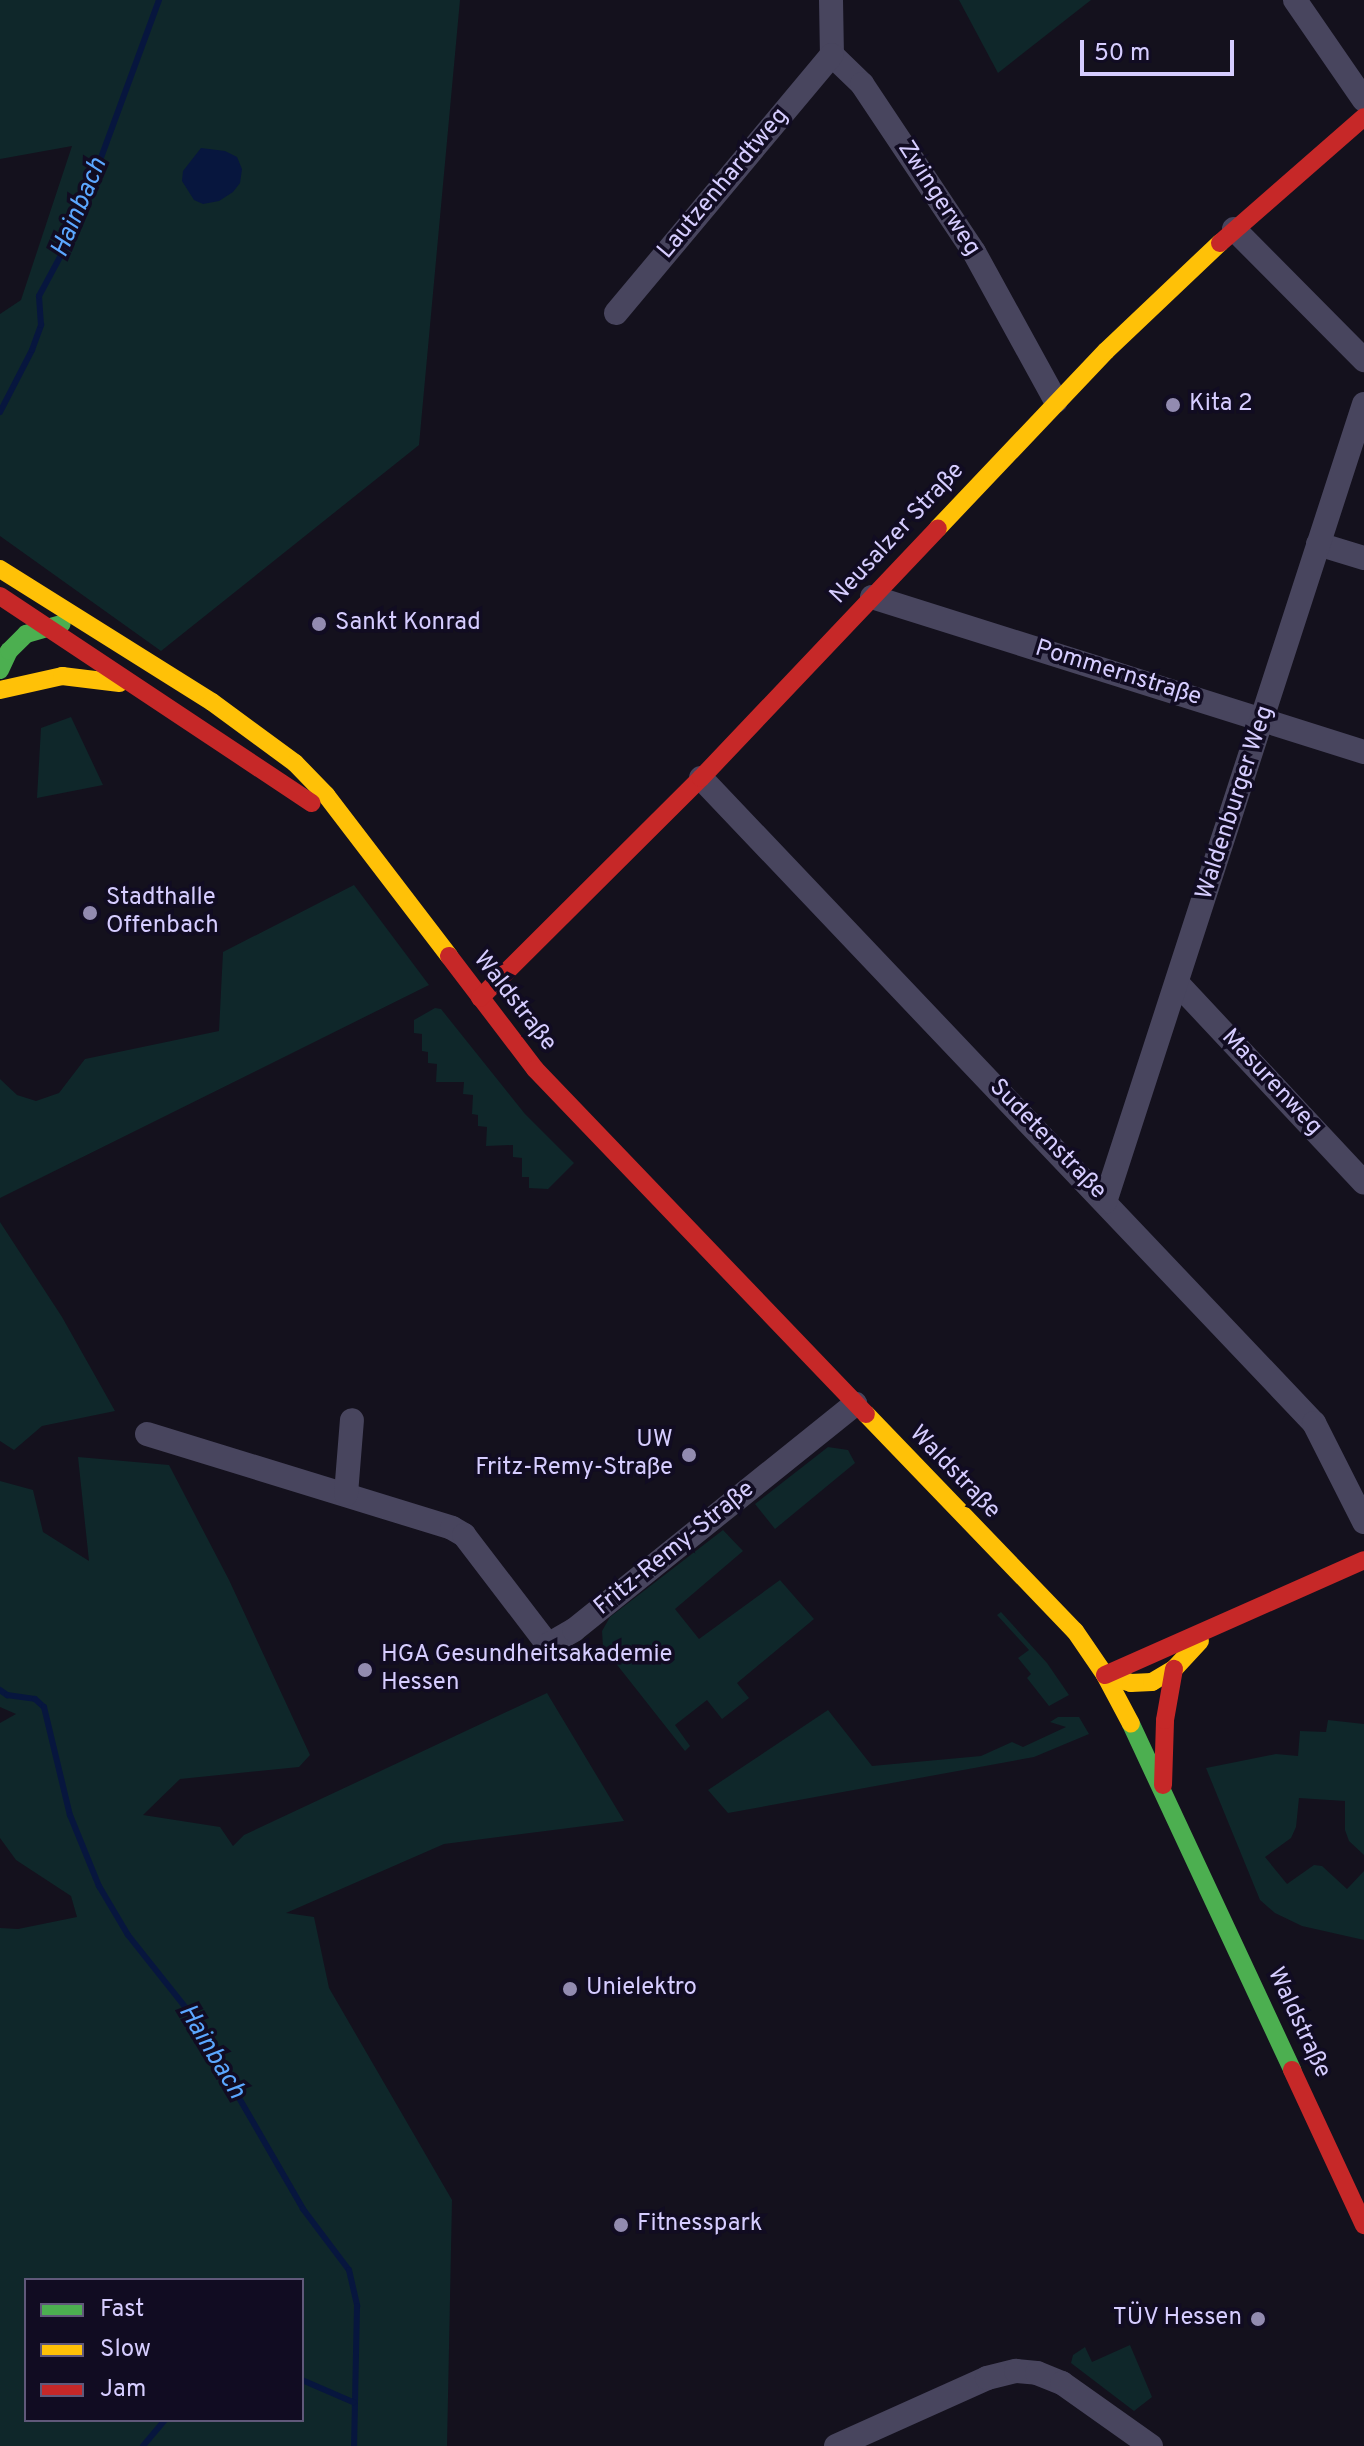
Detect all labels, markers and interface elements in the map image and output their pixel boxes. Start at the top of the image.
scale bar [1084,24,1238,74]
text: 50 m [1094,39,1150,69]
street label: Lautzenhardtweg [652,103,796,265]
street label: Zwingerweg [890,136,986,262]
water label: Hainbach [45,154,115,262]
place label: Kita 2 [1189,391,1253,419]
marker: Kita 2 [1164,396,1182,414]
street label: Neusalzer Straße [825,457,971,611]
place label: Sankt Konrad [335,610,481,638]
marker: Sankt Konrad [310,615,328,633]
street label: Pommernstraße [1031,635,1205,713]
street label: Waldenburger Weg [1191,702,1281,904]
place label: Stadthalle Offenbach [106,885,219,941]
marker: Stadthalle Offenbach [81,904,99,922]
street label: Waldstraße [466,946,562,1058]
street label: Masurenweg [1214,1024,1328,1142]
street label: Sudetenstraße [982,1074,1112,1206]
street label: Waldstraße [902,1420,1006,1526]
place label: UW Fritz-Remy-Straße [475,1427,673,1483]
marker: UW Fritz-Remy-Straße [680,1446,698,1464]
street label: Fritz-Remy-Straße [589,1476,761,1622]
place label: HGA Gesundheitsakademie Hessen [381,1642,673,1698]
marker: HGA Gesundheitsakademie Hessen [356,1661,374,1679]
street label: Waldstraße [1260,1963,1336,2083]
place label: Unielektro [586,1975,697,2003]
marker: Unielektro [561,1980,579,1998]
water label: Hainbach [171,1999,251,2105]
place label: Fitnesspark [637,2211,763,2239]
marker: Fitnesspark [612,2216,630,2234]
legend [24,2278,304,2422]
text: Fast [100,2295,144,2325]
place label: TÜV Hessen [1112,2305,1242,2333]
marker: TÜV Hessen [1249,2310,1267,2328]
text: Slow [100,2335,151,2365]
text: Jam [100,2375,146,2405]

